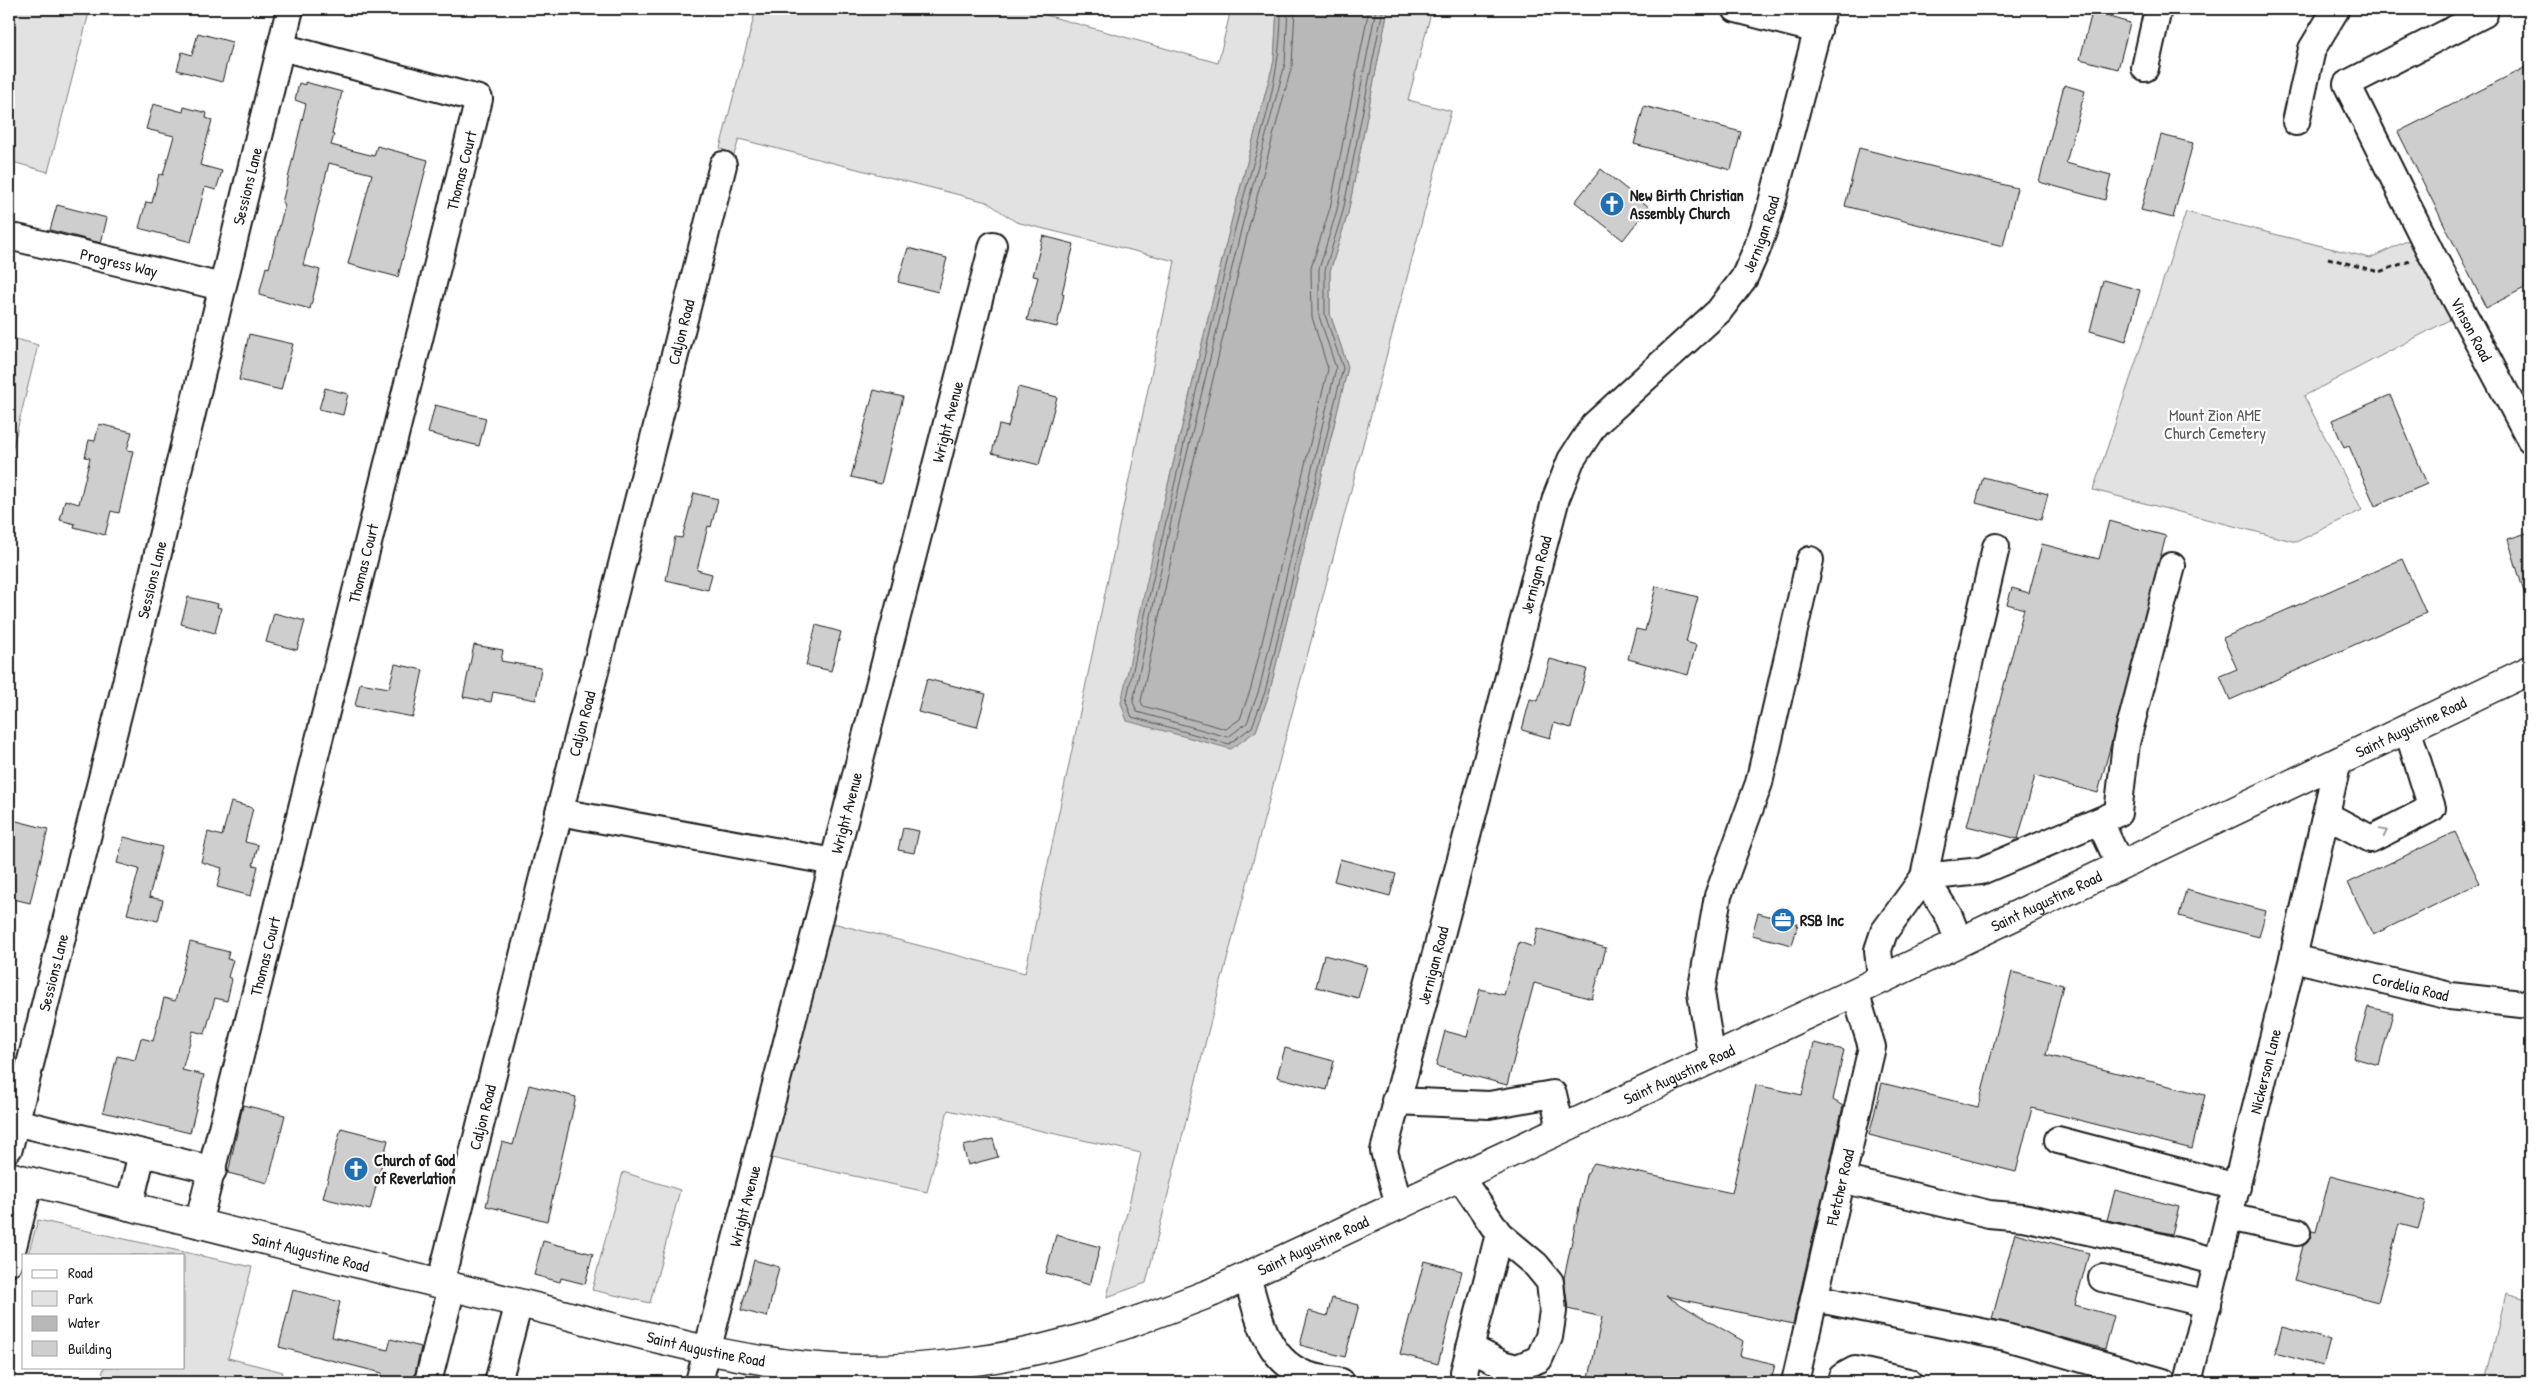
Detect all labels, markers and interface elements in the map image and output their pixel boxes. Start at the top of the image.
street label: Thomas Court [441,128,482,212]
street label: Sessions Lane [227,144,267,227]
place label: New Birth Christian Assembly Church [1630,184,1744,225]
church icon: New Birth Christian Assembly Church [1599,191,1625,217]
street label: Jernigan Road [1737,193,1784,276]
street label: Progress Way [78,243,160,282]
street label: Vinson Road [2446,293,2498,365]
street label: Caljon Road [662,297,700,367]
street label: Wright Avenue [926,378,969,465]
park label: Mount Zion AME Church Cemetery [2164,404,2266,444]
street label: Thomas Court [343,521,384,605]
street label: Jernigan Road [1515,533,1557,616]
street label: Sessions Lane [132,538,172,621]
street label: Caljon Road [563,689,601,759]
street label: Saint Augustine Road [2352,691,2470,763]
street label: Wright Avenue [825,769,867,856]
one-way arrow [2379,828,2388,838]
street label: Saint Augustine Road [1987,865,2105,937]
office icon: RSB Inc [1770,907,1796,933]
place label: RSB Inc [1800,909,1844,931]
street label: Thomas Court [244,914,285,998]
street label: Jernigan Road [1412,924,1454,1007]
street label: Sessions Lane [33,931,74,1013]
street label: Cordelia Road [2370,967,2451,1006]
street label: Nickerson Lane [2244,1026,2286,1116]
street label: Saint Augustine Road [1620,1039,1738,1110]
street label: Caljon Road [463,1082,501,1152]
street label: Fletcher Road [1820,1147,1859,1228]
place label: Church of God of Reverlation [374,1149,456,1189]
church icon: Church of God of Reverlation [343,1156,369,1182]
street label: Wright Avenue [723,1162,766,1249]
street label: Saint Augustine Road [1254,1210,1372,1281]
street label: Saint Augustine Road [250,1227,372,1277]
legend [22,1254,185,1368]
text: Road [68,1262,93,1283]
text: Park [68,1288,93,1309]
text: Water [68,1312,100,1333]
street label: Saint Augustine Road [644,1325,766,1372]
text: Building [68,1338,112,1359]

